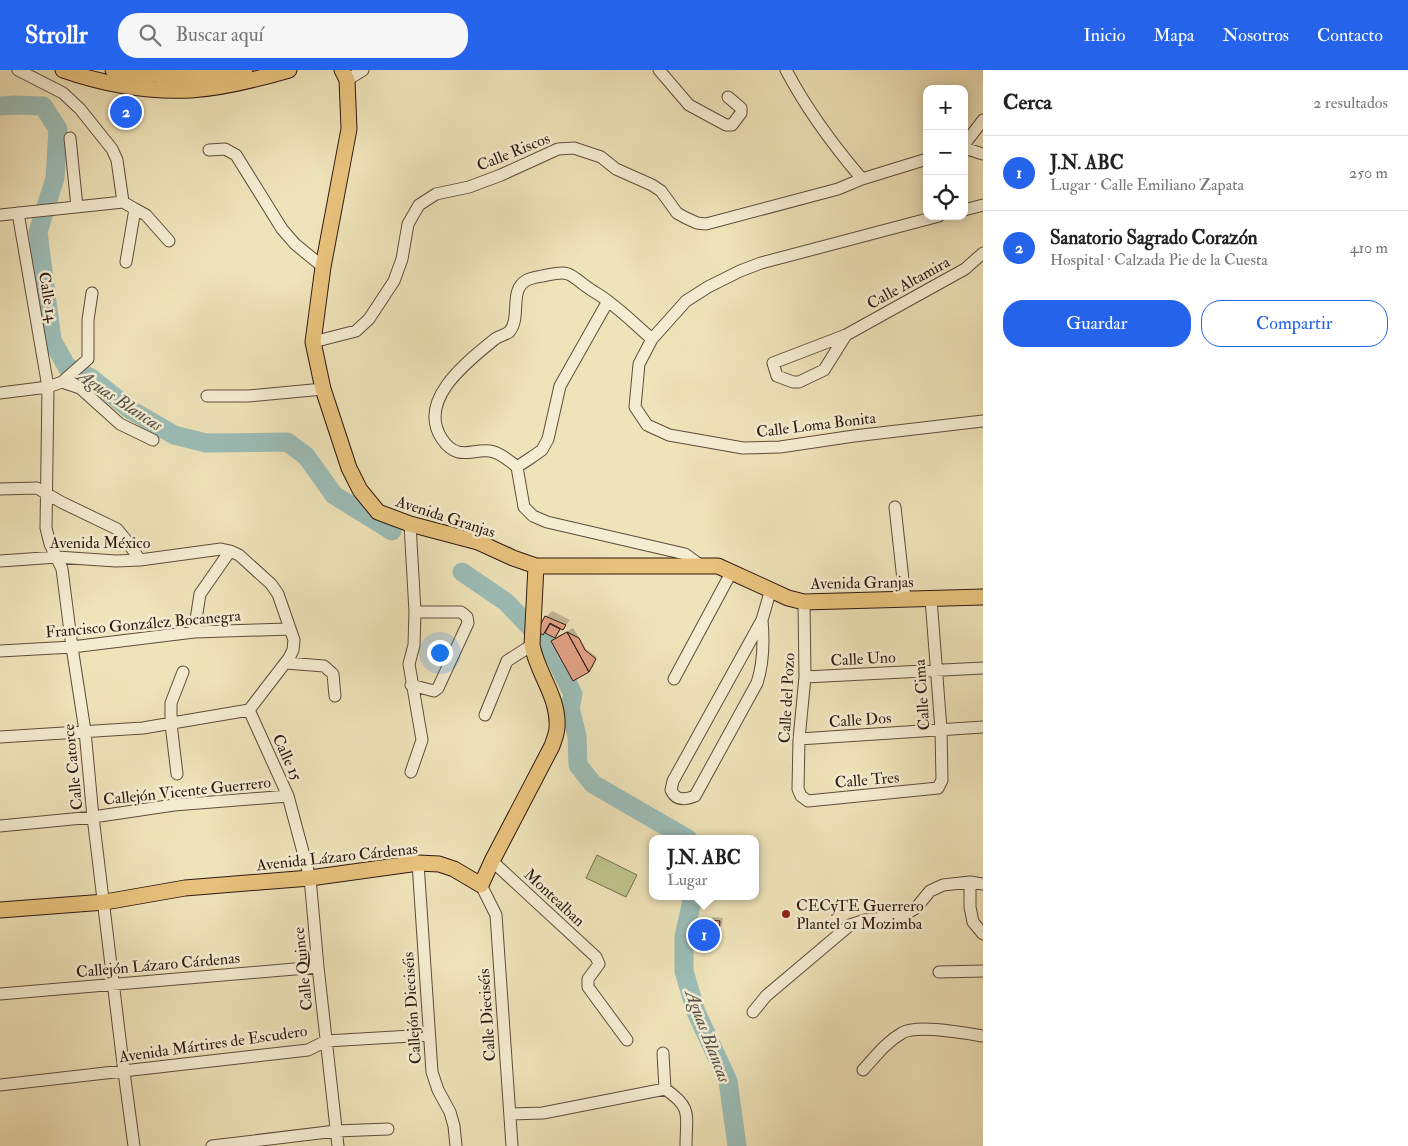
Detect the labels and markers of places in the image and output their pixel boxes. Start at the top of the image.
pin: 2 [110,93,142,131]
place label: CECyTE Guerrero Plantel 01 Mozimba [796,896,924,934]
marker: CECyTE Guerrero Plantel 01 Mozimba [780,908,792,920]
pin: 1 [688,916,720,954]

